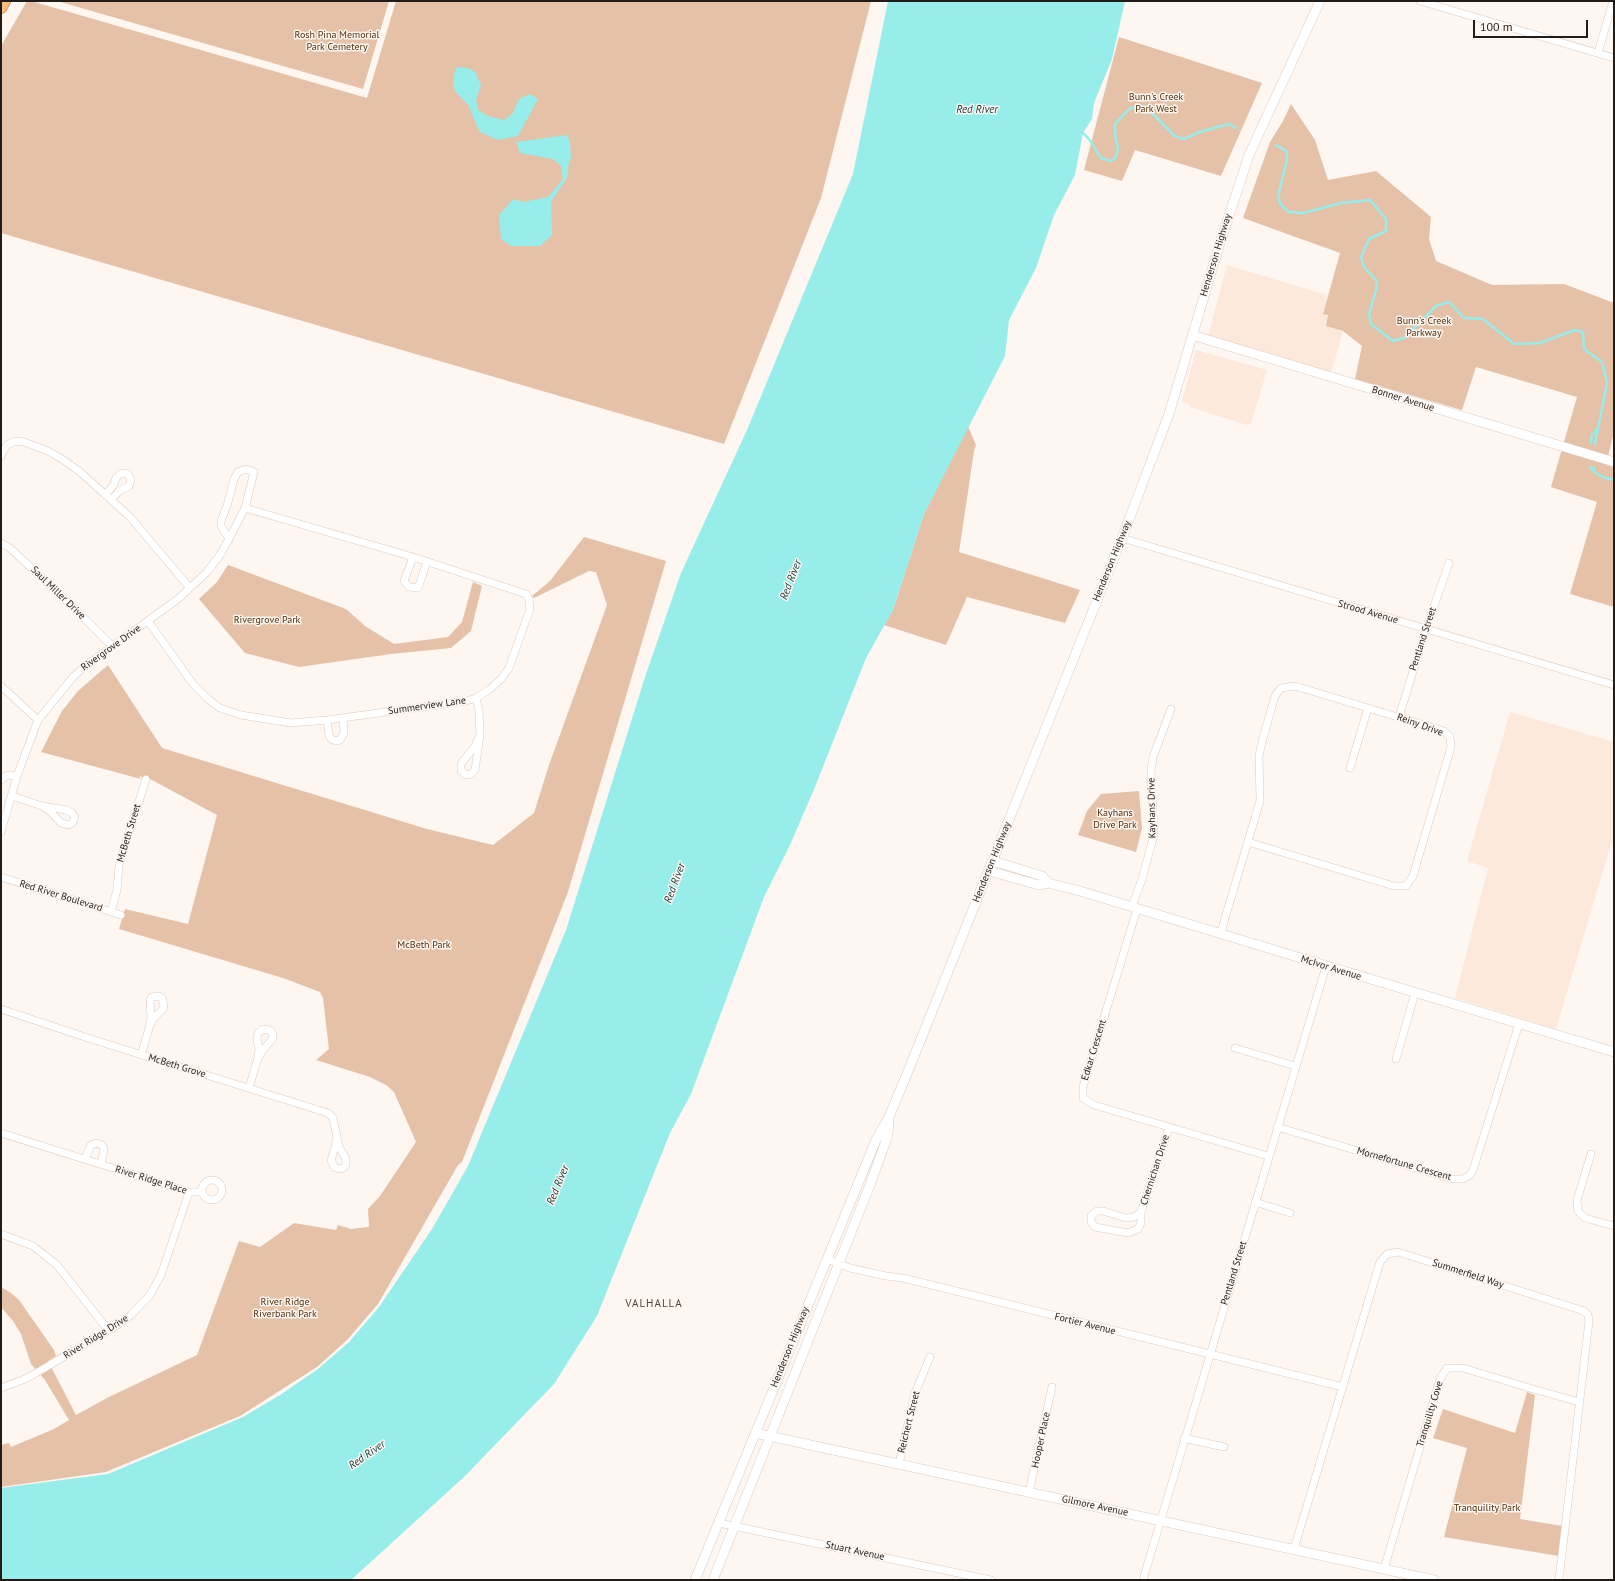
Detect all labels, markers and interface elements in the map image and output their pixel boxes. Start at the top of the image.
scale bar [1475,12,1590,38]
text: 100 m [1480,19,1513,34]
park label: Rosh Pina Memorial Park Cemetery [295,29,379,52]
park label: Bunn's Creek Park West [1129,91,1183,114]
water label: Red River [956,103,998,117]
street label: Henderson Highway [1198,212,1234,298]
park label: Bunn's Creek Parkway [1397,315,1451,338]
street label: Bonner Avenue [1370,384,1436,414]
street label: Henderson Highway [1090,519,1134,603]
water label: Red River [777,558,805,602]
street label: Saul Miller Drive [28,564,88,622]
street label: Strood Avenue [1336,598,1400,626]
street label: Pentland Street [1407,606,1439,672]
park label: Rivergrove Park [234,614,300,626]
street label: Rivergrove Drive [79,622,143,674]
street label: Summerview Lane [387,695,467,717]
street label: Reiny Drive [1395,711,1445,739]
street label: Kayhans Drive [1145,778,1159,838]
street label: McBeth Street [114,802,144,864]
park label: Kayhans Drive Park [1093,807,1137,830]
street label: Henderson Highway [970,820,1014,904]
water label: Red River [662,861,688,905]
street label: Red River Boulevard [18,878,104,914]
park label: McBeth Park [397,939,451,951]
street label: McIvor Avenue [1299,953,1363,983]
street label: Edkar Crescent [1079,1018,1109,1082]
street label: McBeth Grove [147,1052,207,1080]
street label: Chernichan Drive [1138,1133,1172,1207]
street label: Mornefortune Crescent [1355,1145,1453,1183]
street label: River Ridge Place [114,1163,188,1197]
water label: Red River [544,1163,572,1207]
street label: Pentland Street [1219,1240,1249,1306]
street label: Summerfield Way [1431,1257,1505,1291]
park label: River Ridge Riverbank Park [253,1296,317,1320]
district label: VALHALLA [625,1297,683,1311]
street label: Henderson Highway [768,1305,812,1389]
street label: Fortier Avenue [1053,1311,1117,1337]
street label: River Ridge Drive [61,1312,131,1362]
street label: Tranquility Cove [1414,1380,1446,1448]
street label: Reichert Street [895,1390,923,1454]
street label: Hooper Place [1029,1411,1053,1469]
water label: Red River [346,1438,388,1472]
street label: Gilmore Avenue [1061,1493,1129,1519]
park label: Tranquility Park [1454,1502,1520,1514]
street label: Stuart Avenue [824,1539,886,1563]

